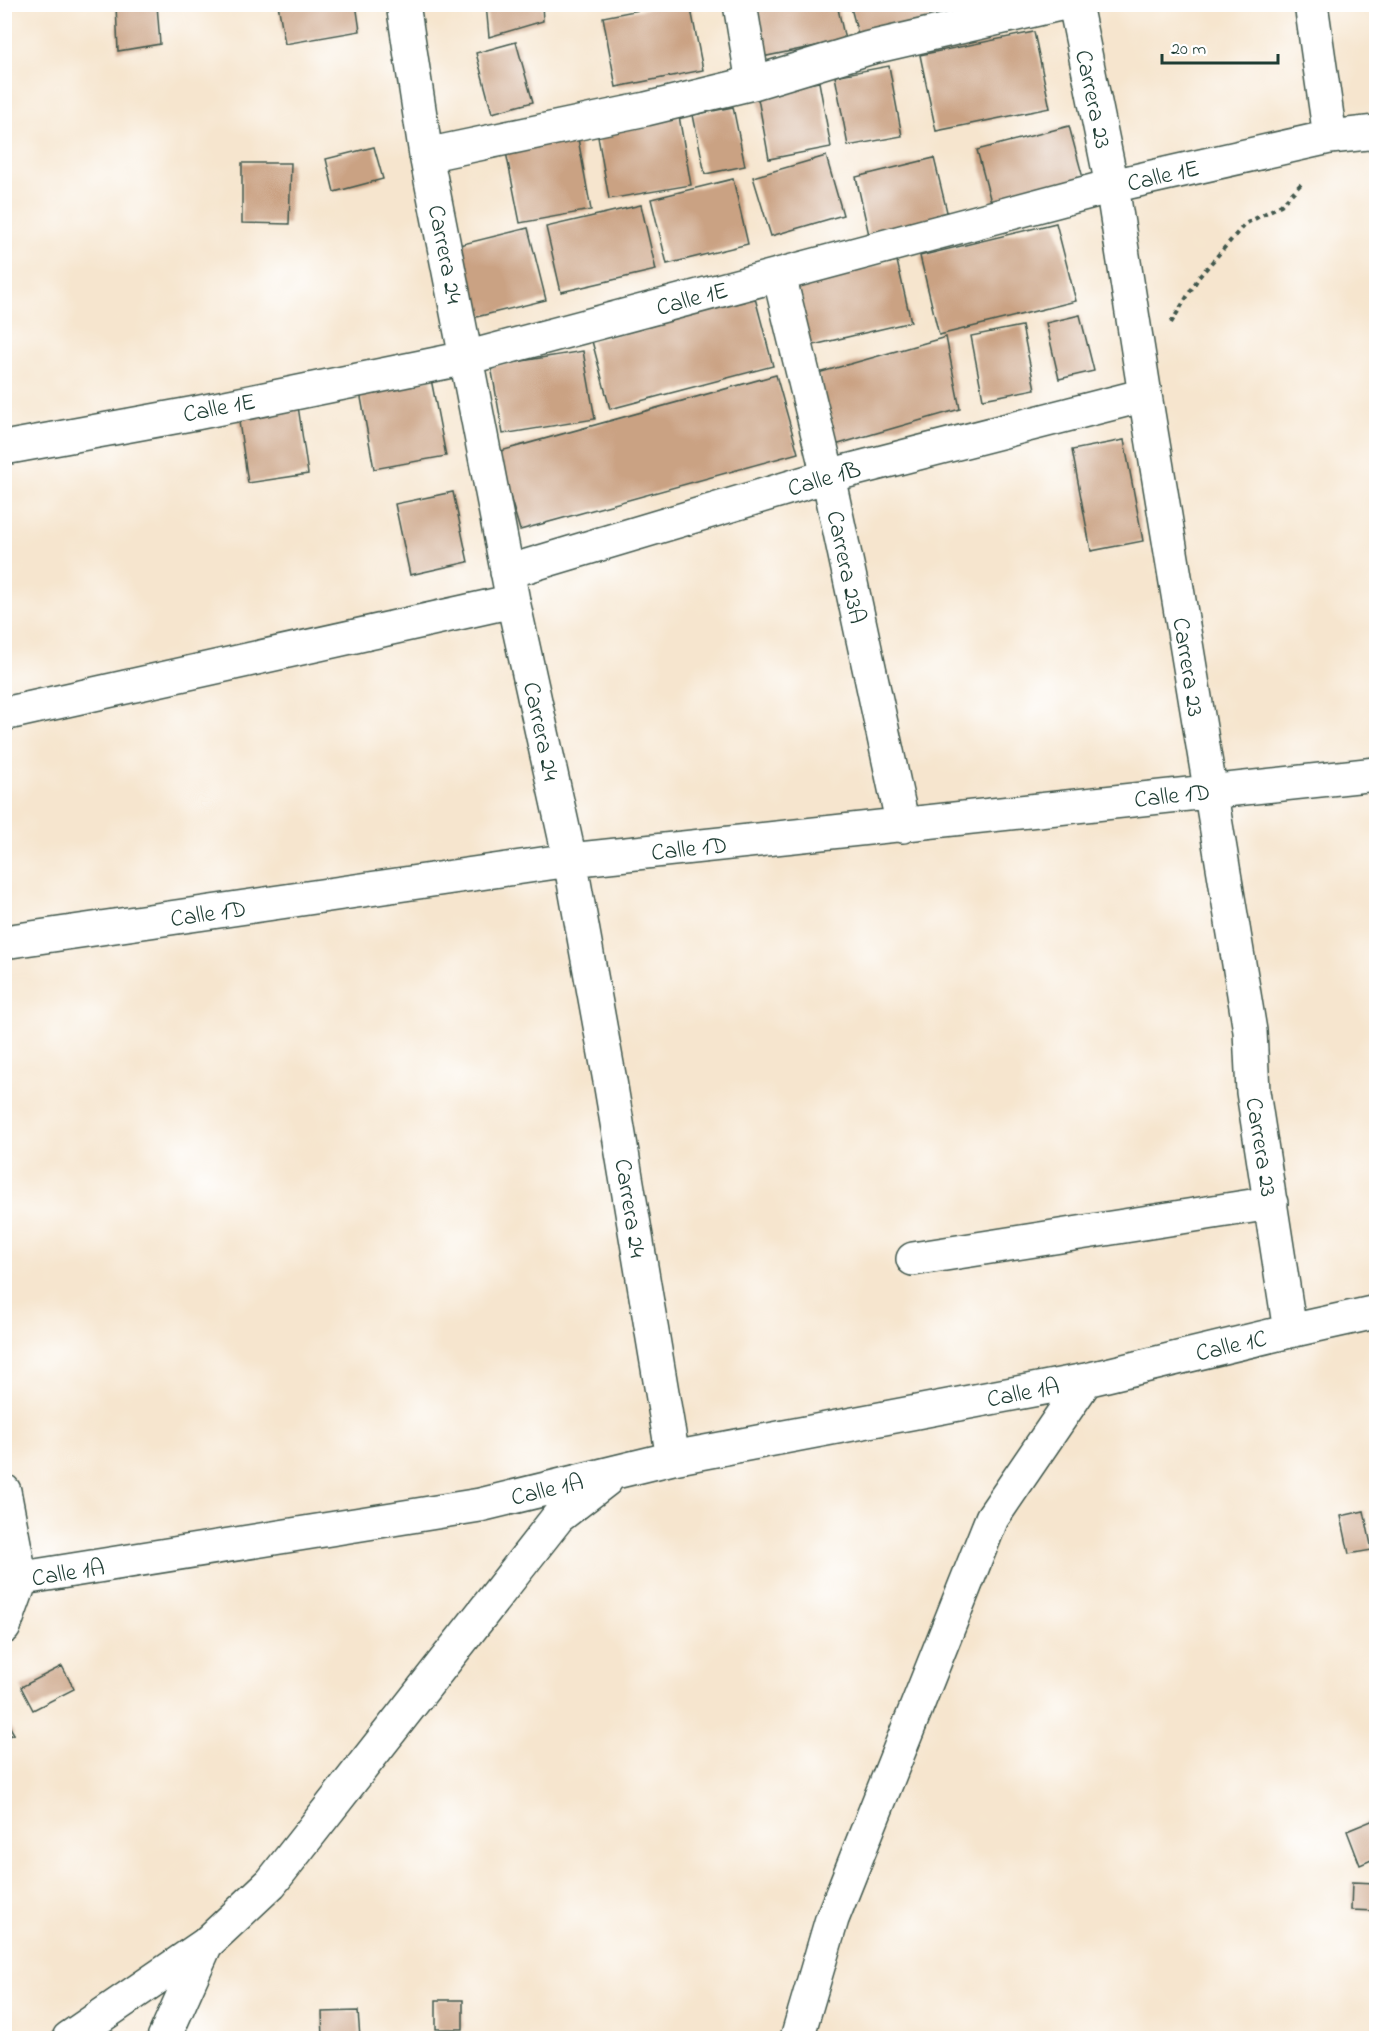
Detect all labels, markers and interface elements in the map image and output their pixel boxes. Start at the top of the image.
scale bar [1162,27,1278,65]
text: 20 m [1171,37,1206,63]
street label: Carrera 23 [1064,47,1119,152]
street label: Calle 1E [1124,152,1203,203]
street label: Carrera 24 [417,202,470,307]
street label: Calle 1E [653,274,733,327]
street label: Calle 1E [180,385,259,434]
street label: Calle 1B [784,453,865,508]
street label: Carrera 23A [816,508,874,627]
street label: Carrera 23 [1161,615,1212,720]
street label: Carrera 24 [512,679,567,784]
street label: Calle 1D [1133,776,1212,819]
street label: Calle 1D [650,829,729,872]
street label: Calle 1D [168,893,249,938]
street label: Carrera 23 [1234,1095,1285,1200]
street label: Carrera 24 [603,1156,654,1261]
street label: Calle 1C [1193,1322,1270,1373]
street label: Calle 1A [984,1370,1063,1419]
street label: Calle 1A [508,1466,587,1517]
street label: Calle 1A [29,1551,107,1597]

